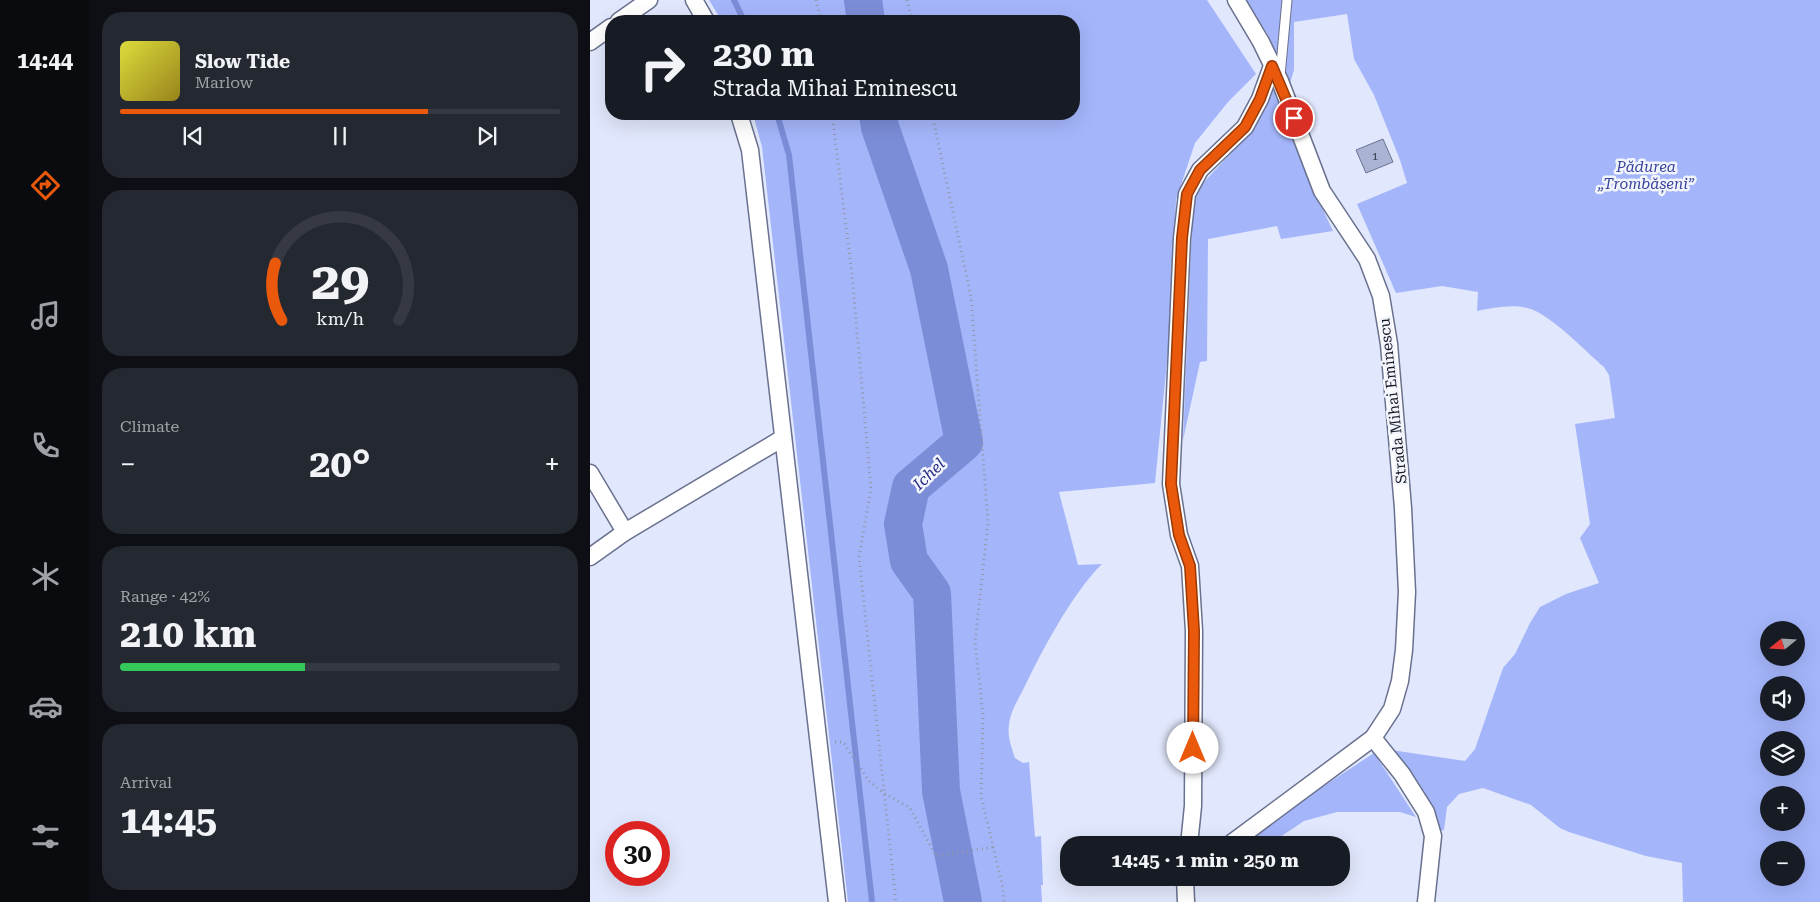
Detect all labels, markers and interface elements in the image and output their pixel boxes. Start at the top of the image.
text: 230 m [713,34,814,75]
icon: right [630,35,695,100]
text: 14:44 [17,48,73,73]
text: Slow Tide [195,50,290,73]
text: Marlow [195,73,253,92]
text: Strada Mihai Eminescu [713,76,957,101]
pin [1273,97,1315,139]
icon: arrive [1280,104,1308,132]
icon: previous [179,122,207,150]
icon: pause [326,122,354,150]
icon: next [473,122,501,150]
house number: 1 [1372,149,1379,163]
park label: Pădurea „Trombășeni” [1597,158,1695,194]
icon: directions [28,168,63,203]
text: 29 [311,251,369,312]
icon: music [28,298,63,333]
text: km/h [316,308,364,329]
street label: Strada Mihai Eminescu [1375,317,1411,485]
text: Climate [120,417,179,436]
icon: phone [28,428,63,463]
text: 20° [309,442,371,486]
text: − [120,448,136,481]
text: + [544,448,560,481]
water label: Ichel [908,454,949,494]
icon: climate [28,559,63,594]
text: Range · 42% [120,587,210,606]
text: 210 km [120,612,256,656]
north arrow [1760,621,1805,666]
map controls [1760,621,1805,886]
button: sound [1760,676,1805,721]
icon: car [28,689,63,724]
position arrow [1166,721,1218,773]
button: layers [1760,731,1805,776]
text: Arrival [120,773,172,792]
button: + [1760,786,1805,831]
text: 14:45 [120,798,217,842]
icon: filters [28,819,63,854]
speed limit sign: 30 [605,821,670,886]
button: − [1760,841,1805,886]
text: 14:45 · 1 min · 250 m [1111,849,1299,872]

